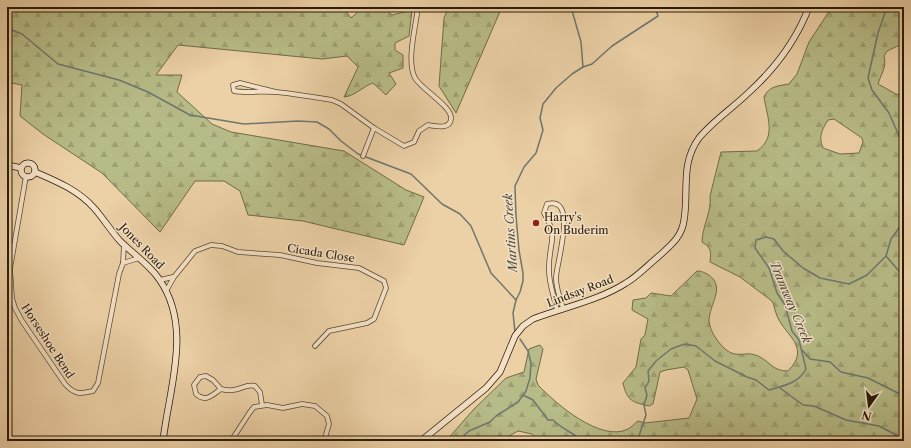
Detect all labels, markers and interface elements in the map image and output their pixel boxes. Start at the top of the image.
water label: Martins Creek [500,192,520,275]
place label: Harry's On Buderim [544,210,609,237]
marker: Harry's On Buderim [531,218,541,228]
street label: Jones Road [115,219,168,272]
street label: Cicada Close [286,241,356,265]
water label: Tramway Creek [767,259,815,346]
street label: Lindsay Road [545,272,616,310]
street label: Horseshoe Bend [19,301,78,381]
north arrow [849,386,889,426]
text: N [860,408,873,424]

